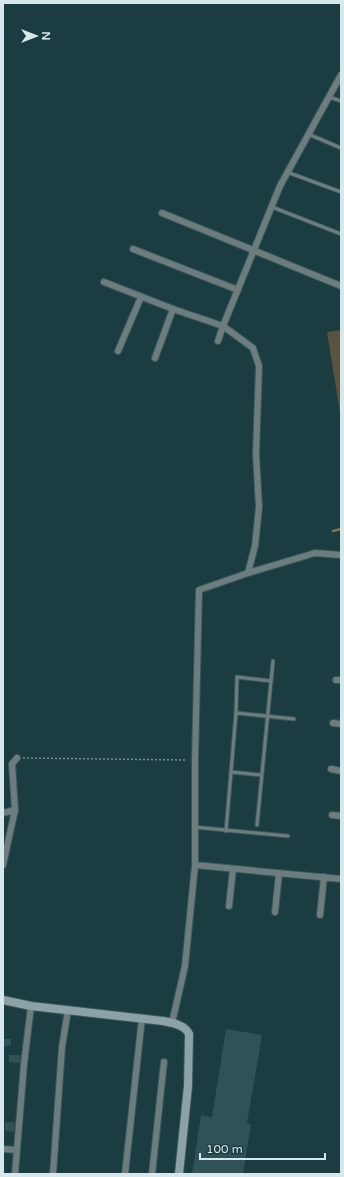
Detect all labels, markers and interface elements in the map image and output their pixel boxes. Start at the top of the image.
north arrow [16,16,56,56]
text: N [39,32,52,40]
scale bar [200,1135,325,1161]
text: 100 m [206,1142,243,1156]

